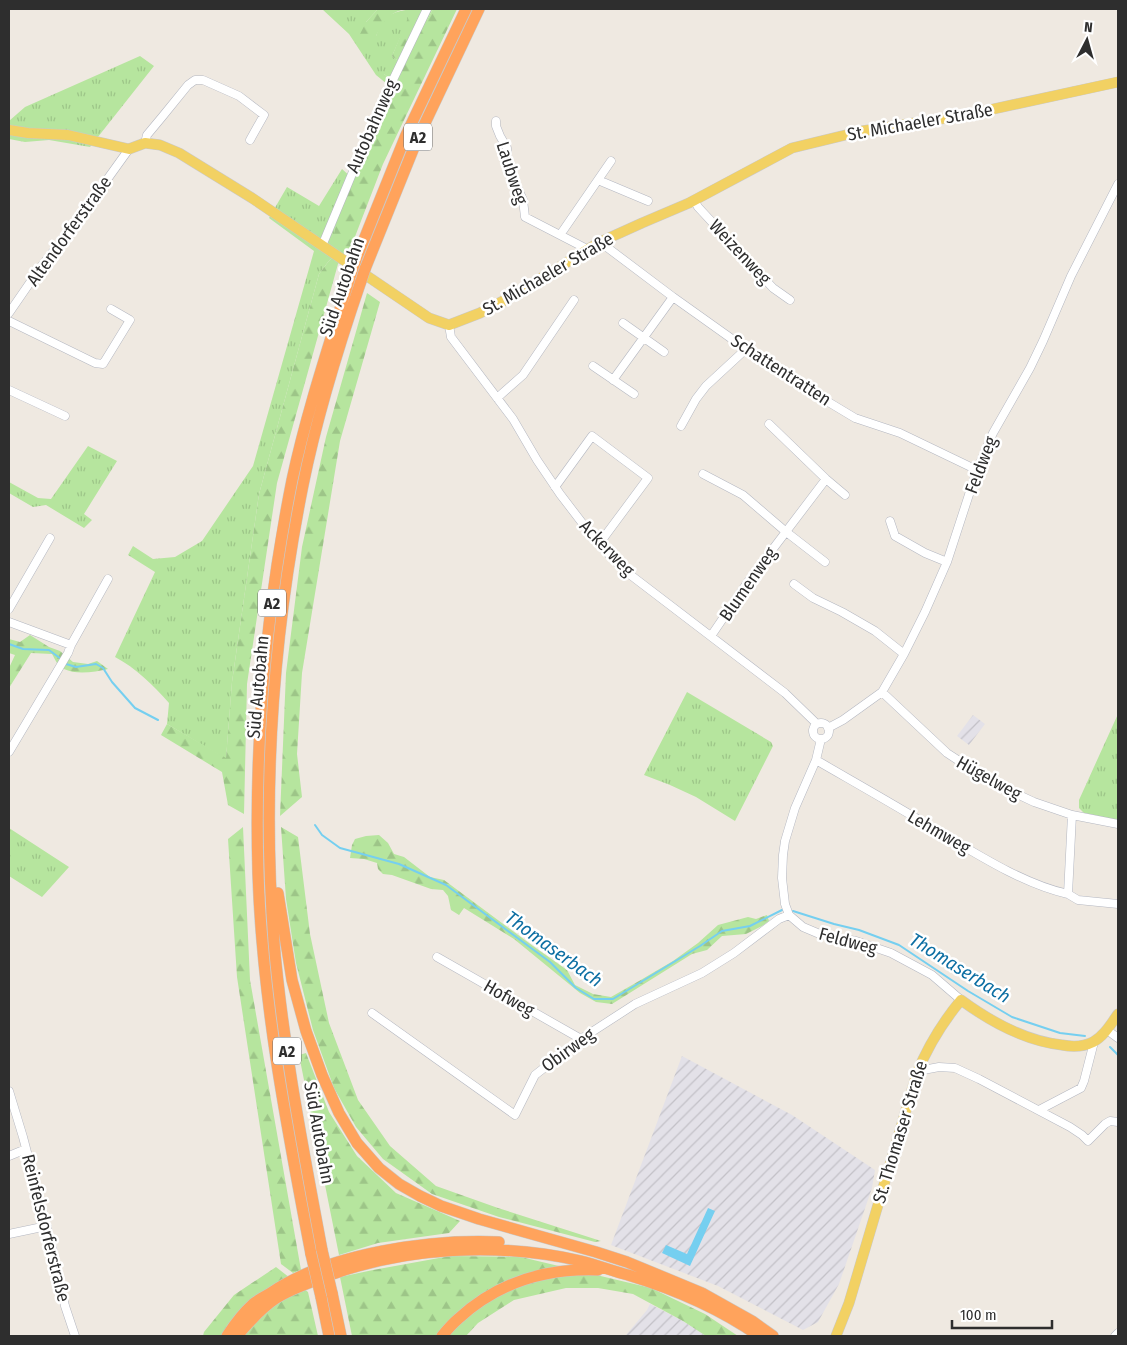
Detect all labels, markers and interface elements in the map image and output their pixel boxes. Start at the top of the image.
north arrow [1062,15,1112,65]
text: N [1083,19,1093,36]
street label: Autobahnweg [342,75,403,176]
street label: St. Michaeler Straße [846,98,994,146]
road number: A2 [404,124,432,150]
street label: Laubweg [492,139,533,208]
street label: Altendorferstraße [22,172,116,290]
street label: Weizenweg [704,215,776,290]
street label: St. Michaeler Straße [479,228,617,320]
street label: Süd Autobahn [315,235,369,339]
street label: Schattentratten [727,329,835,411]
street label: Feldweg [960,433,1002,497]
street label: Ackerweg [575,515,639,581]
street label: Blumenweg [715,542,782,625]
road number: A2 [258,590,286,616]
street label: Süd Autobahn [243,635,273,739]
street label: Hügelweg [952,751,1026,805]
street label: Lehmweg [904,805,975,859]
water label: Thomaserbach [501,906,607,992]
street label: Feldweg [816,923,880,959]
water label: Thomaserbach [905,928,1015,1008]
street label: Hofweg [480,975,539,1022]
street label: Obirweg [537,1023,600,1077]
road number: A2 [273,1038,301,1064]
street label: St. Thomaser Straße [868,1058,932,1206]
street label: Süd Autobahn [299,1080,339,1186]
street label: Reinfelsdorferstraße [17,1152,75,1304]
scale bar [952,1298,1052,1330]
text: 100 m [960,1306,997,1324]

